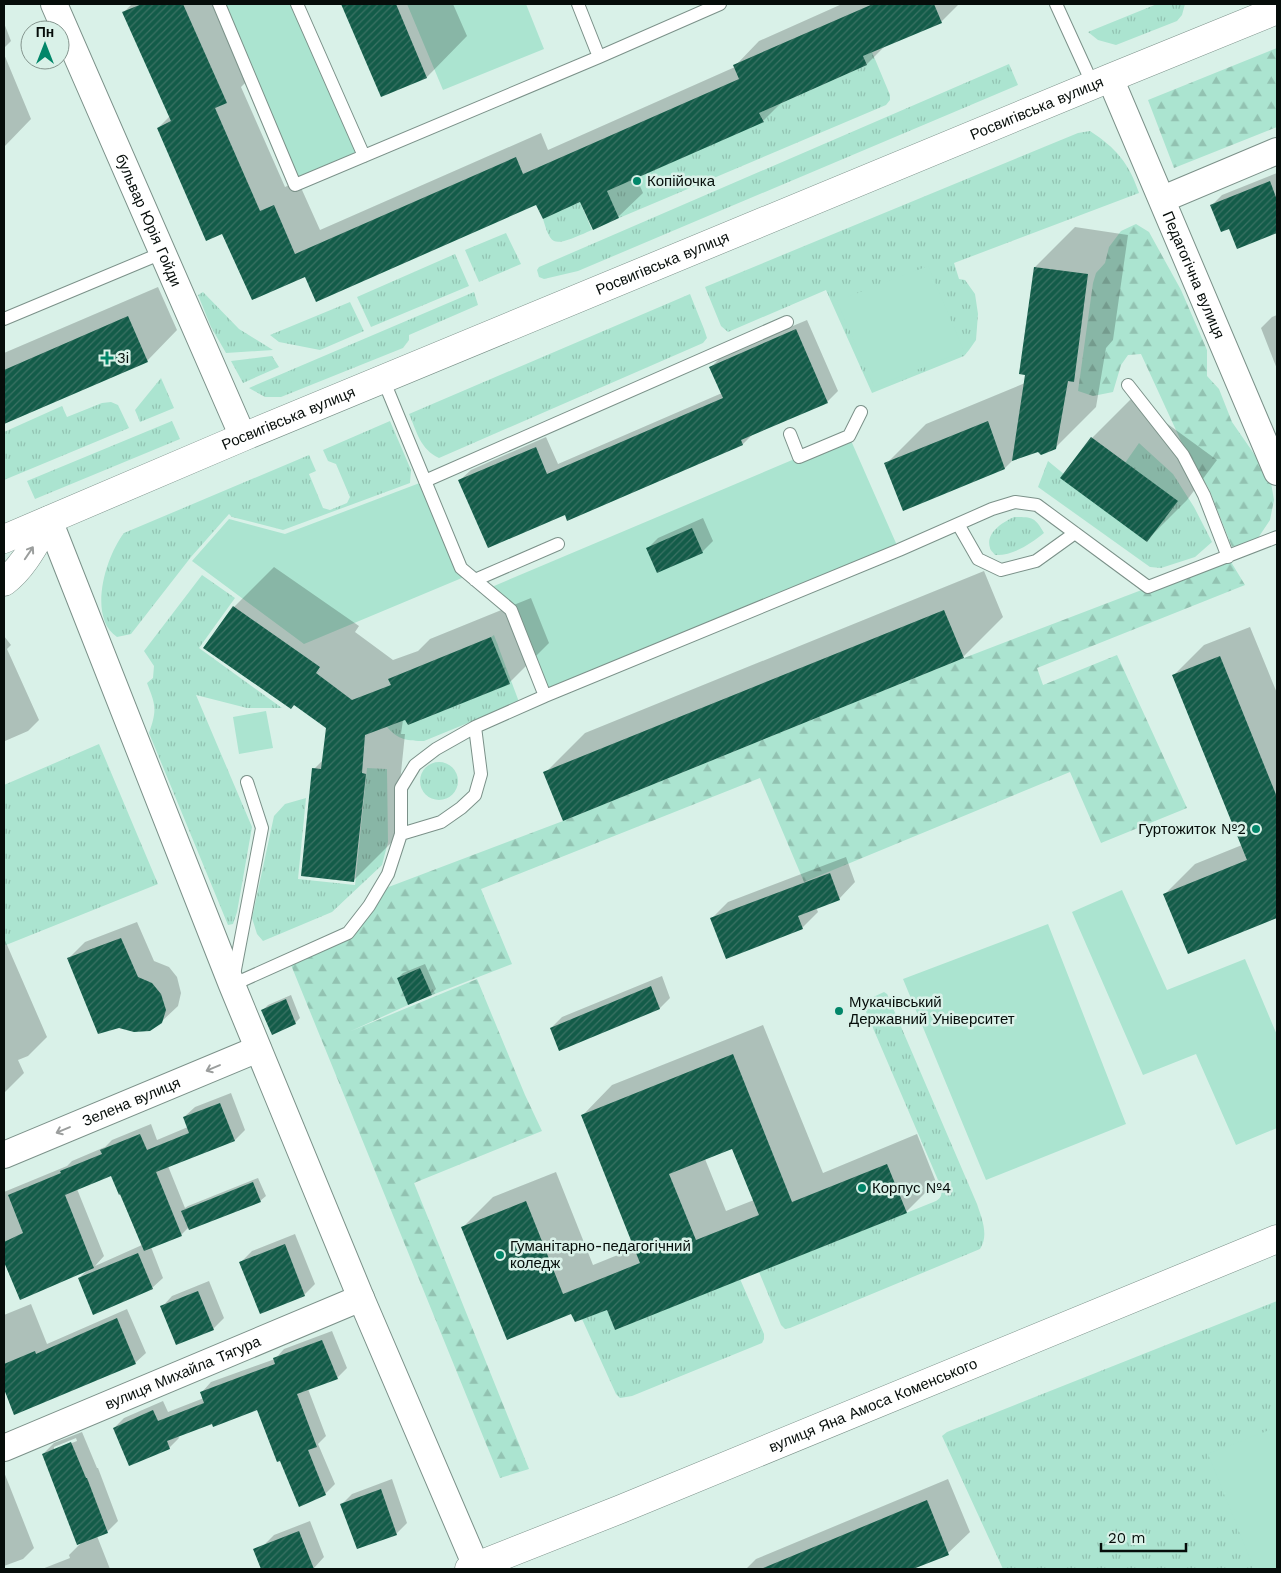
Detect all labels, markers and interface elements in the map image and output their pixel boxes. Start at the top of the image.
north arrow [20,20,70,70]
text: Пн [36,24,54,40]
street label: Росвигівська вулиця [967,73,1106,144]
street label: бульвар Юрія Гойди [112,151,185,289]
place label: Копійочка [647,172,716,190]
marker: Копійочка [631,175,643,187]
street label: Педагогічна вулиця [1159,209,1228,341]
street label: Росвигівська вулиця [593,228,732,299]
place label: 3і [117,349,129,367]
marker: 3і [101,352,113,364]
street label: Росвигівська вулиця [219,383,358,454]
one-way arrow [24,546,34,560]
place label: Гуртожиток №2 [1138,820,1246,838]
marker: Гуртожиток №2 [1250,823,1262,835]
place label: Мукачівський Державний Університет [849,993,1015,1028]
marker: Мукачівський Державний Університет [833,1005,845,1017]
one-way arrow [206,1063,221,1073]
street label: Зелена вулиця [80,1073,183,1130]
one-way arrow [56,1126,71,1136]
place label: Корпус №4 [872,1179,951,1197]
marker: Корпус №4 [856,1182,868,1194]
place label: Гуманітарно-педагогічний коледж [510,1237,691,1272]
marker: Гуманітарно-педагогічний коледж [494,1249,506,1261]
street label: вулиця Михайла Тягура [102,1332,264,1413]
street label: вулиця Яна Амоса Коменського [766,1354,980,1456]
scale bar [1101,1520,1186,1552]
text: 20 m [1108,1529,1146,1547]

